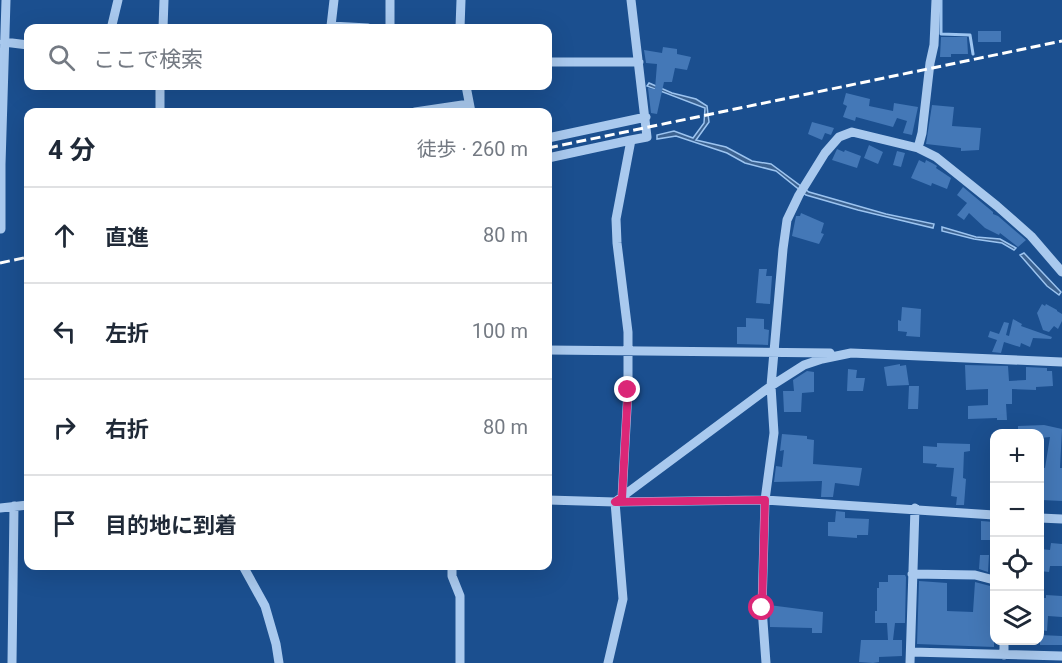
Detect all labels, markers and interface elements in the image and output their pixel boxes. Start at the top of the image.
search box [24,24,552,90]
icon: search [45,41,78,74]
text: ここで検索 [93,47,203,72]
text: 4 分 [48,135,95,165]
text: 徒歩 · 260 m [417,137,528,161]
icon: ahead [48,219,81,252]
text: 80 m [483,223,528,247]
text: 直進 [105,225,149,250]
icon: left [48,315,81,348]
text: 100 m [472,319,528,343]
text: 左折 [105,321,149,346]
route end [614,376,640,402]
icon: right [48,411,81,444]
text: 80 m [483,415,528,439]
text: 右折 [105,417,149,442]
map controls [990,429,1044,645]
button: + [990,429,1044,483]
button: − [990,483,1044,537]
icon: arrive [48,507,81,540]
text: 目的地に到着 [105,513,237,538]
button: locate [990,537,1044,591]
button: layers [990,591,1044,645]
route start [748,594,774,620]

